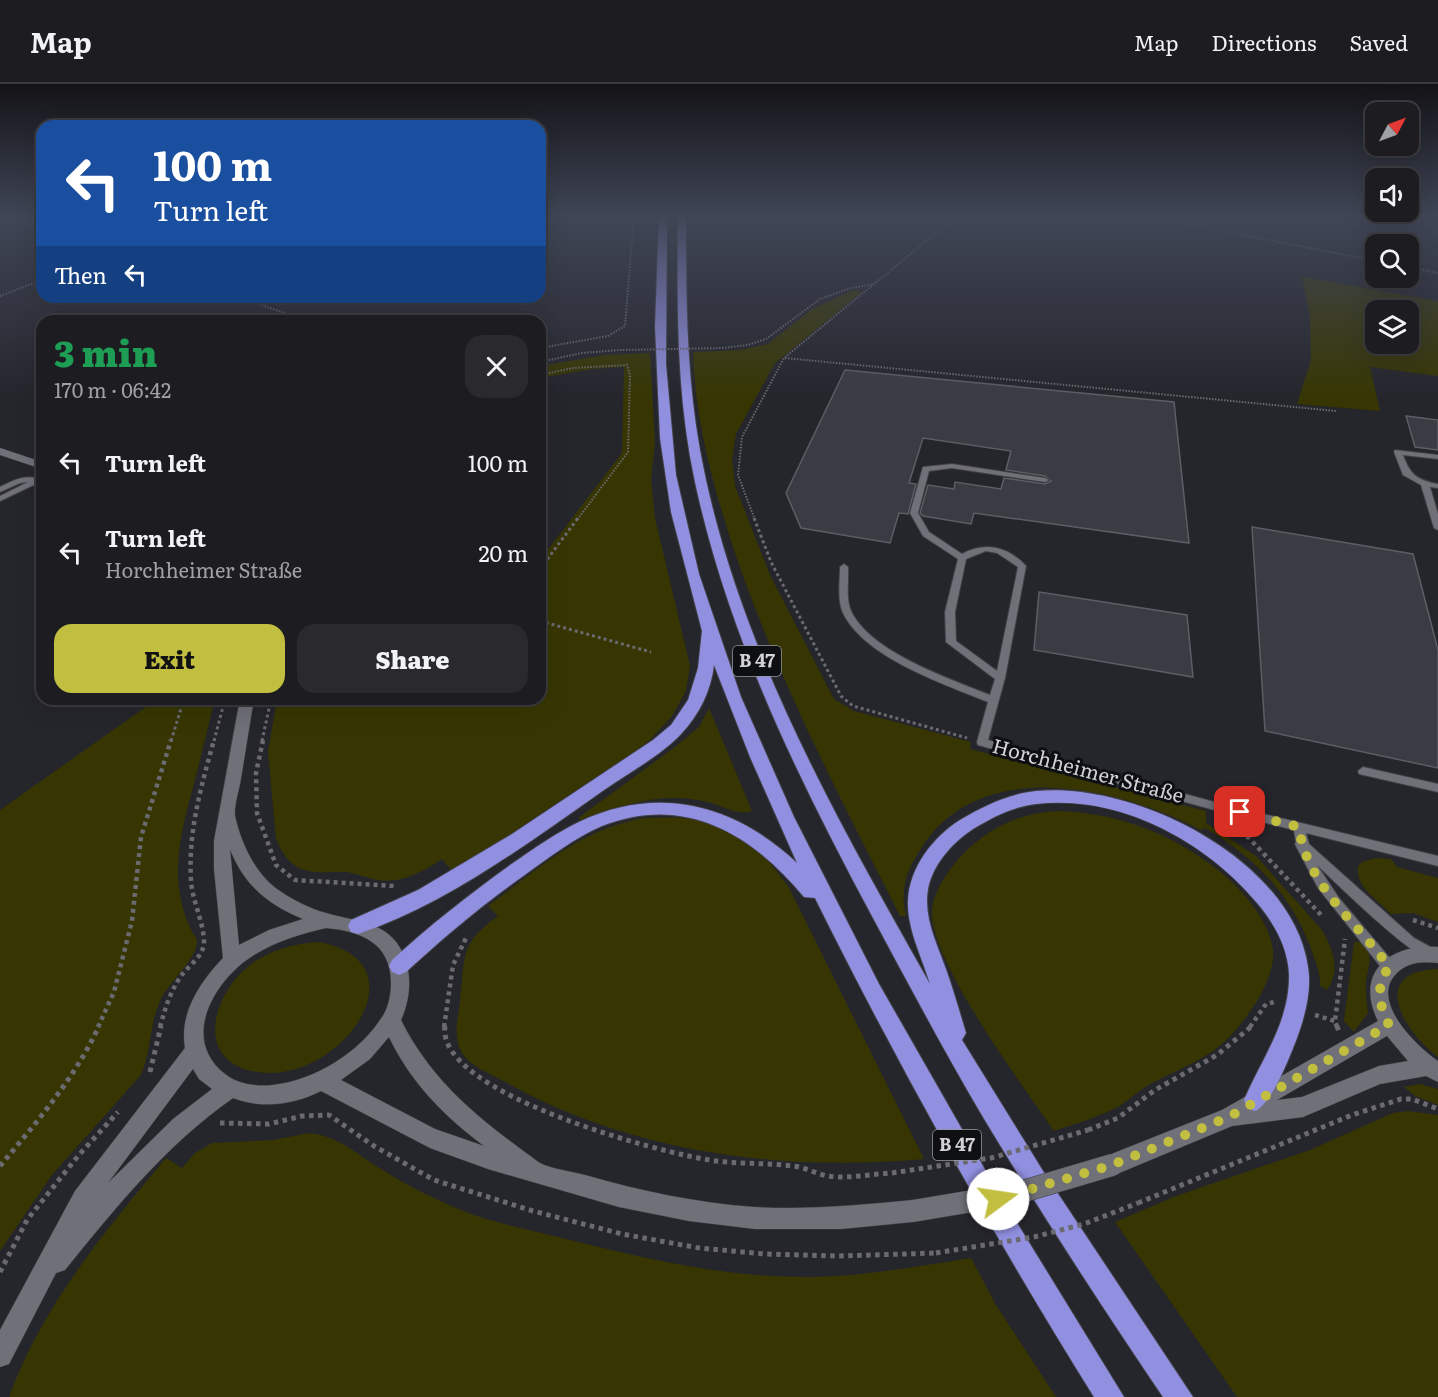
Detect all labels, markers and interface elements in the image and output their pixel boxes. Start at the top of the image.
text: Map [30,20,92,62]
text: Map [1134,26,1179,57]
text: Directions [1212,26,1317,57]
text: Saved [1350,26,1408,57]
north arrow [1365,102,1419,156]
map controls [1365,102,1419,354]
text: 100 m [153,132,272,194]
icon: left [54,144,132,222]
button: sound [1365,168,1419,222]
text: Turn left [153,189,268,229]
button: search [1365,234,1419,288]
text: Then [54,258,107,291]
icon: left [119,258,152,291]
button: layers [1365,300,1419,354]
text: 3 min [54,325,158,378]
button: close [465,335,528,398]
text: 170 m · 06:42 [54,374,171,404]
icon: left [54,446,87,479]
text: Turn left [105,446,206,479]
text: 100 m [468,446,528,479]
text: Turn left [105,521,206,554]
icon: left [54,536,87,569]
text: 20 m [478,536,528,569]
text: Horchheimer Straße [105,554,302,584]
button: Exit [54,624,285,693]
button: Share [297,624,528,693]
road number: B 47 [733,646,781,676]
street label: Horchheimer Straße [989,729,1188,809]
pin [1214,786,1265,837]
icon: arrive [1223,795,1256,828]
road number: B 47 [933,1130,981,1160]
position arrow [966,1167,1030,1231]

